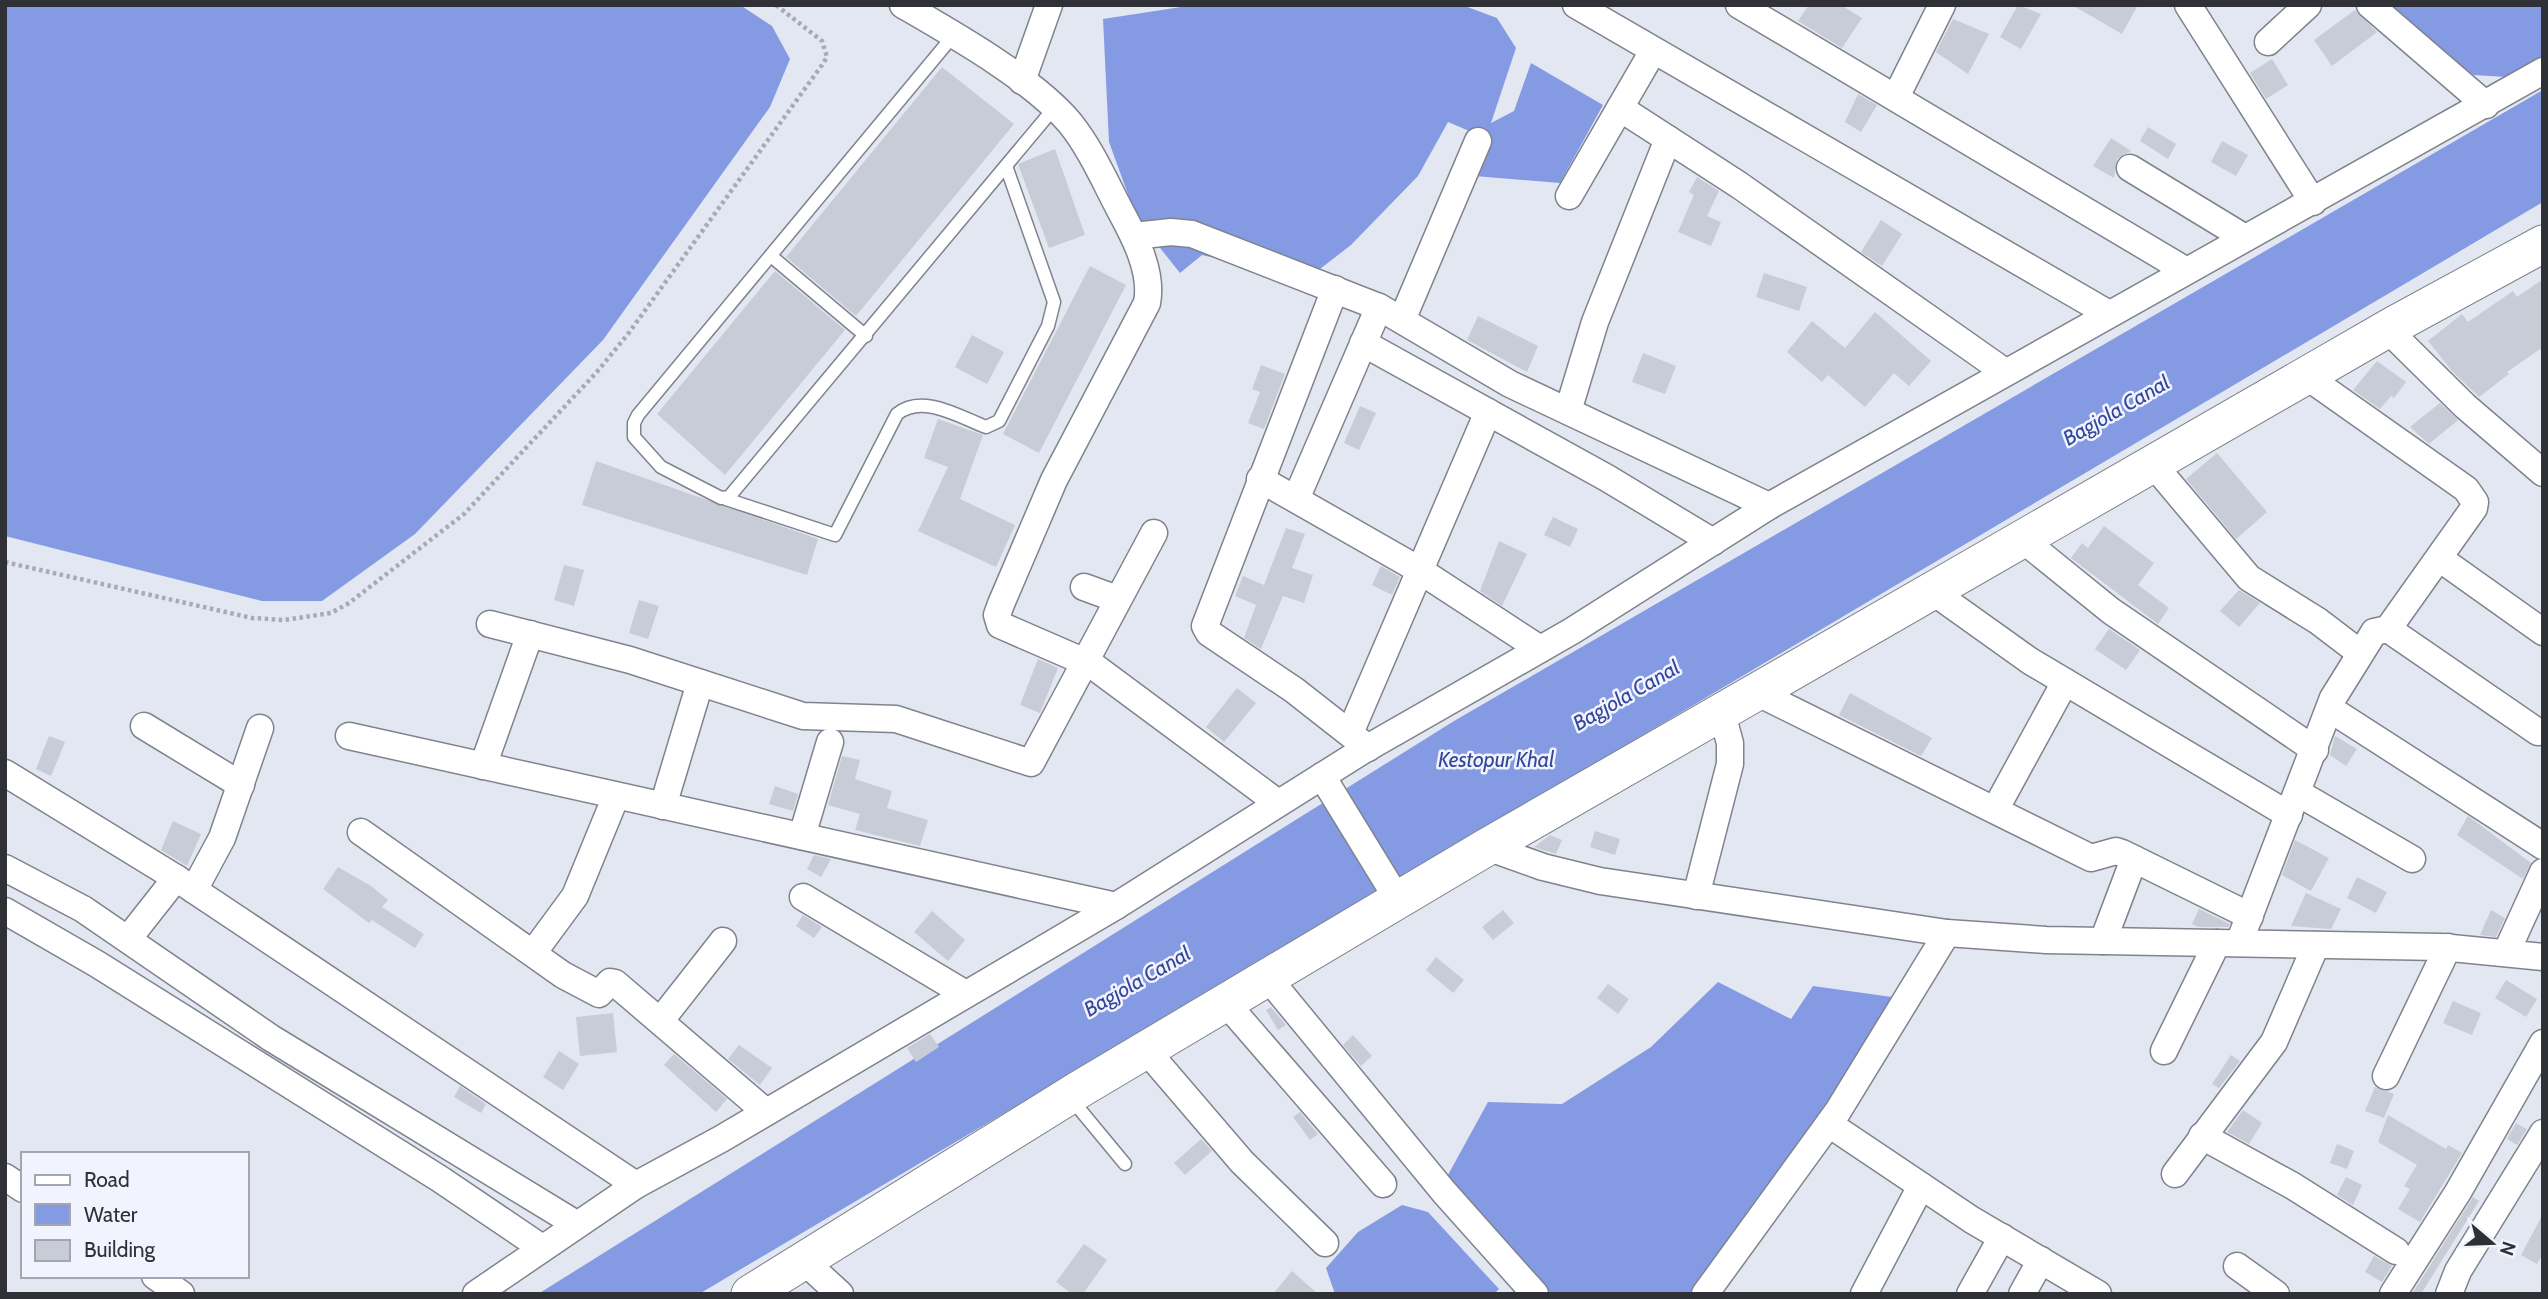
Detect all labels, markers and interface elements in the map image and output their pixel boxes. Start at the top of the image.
water label: Bagjola Canal [2058,369,2174,451]
water label: Bagjola Canal [1568,654,1684,736]
water label: Kestopur Khal [1438,747,1554,772]
water label: Bagjola Canal [1079,940,1195,1022]
legend [21,1152,248,1278]
text: Road [84,1167,130,1192]
text: Water [84,1202,138,1227]
north arrow [2457,1208,2527,1278]
text: Building [84,1237,156,1262]
text: N [2495,1238,2521,1258]

